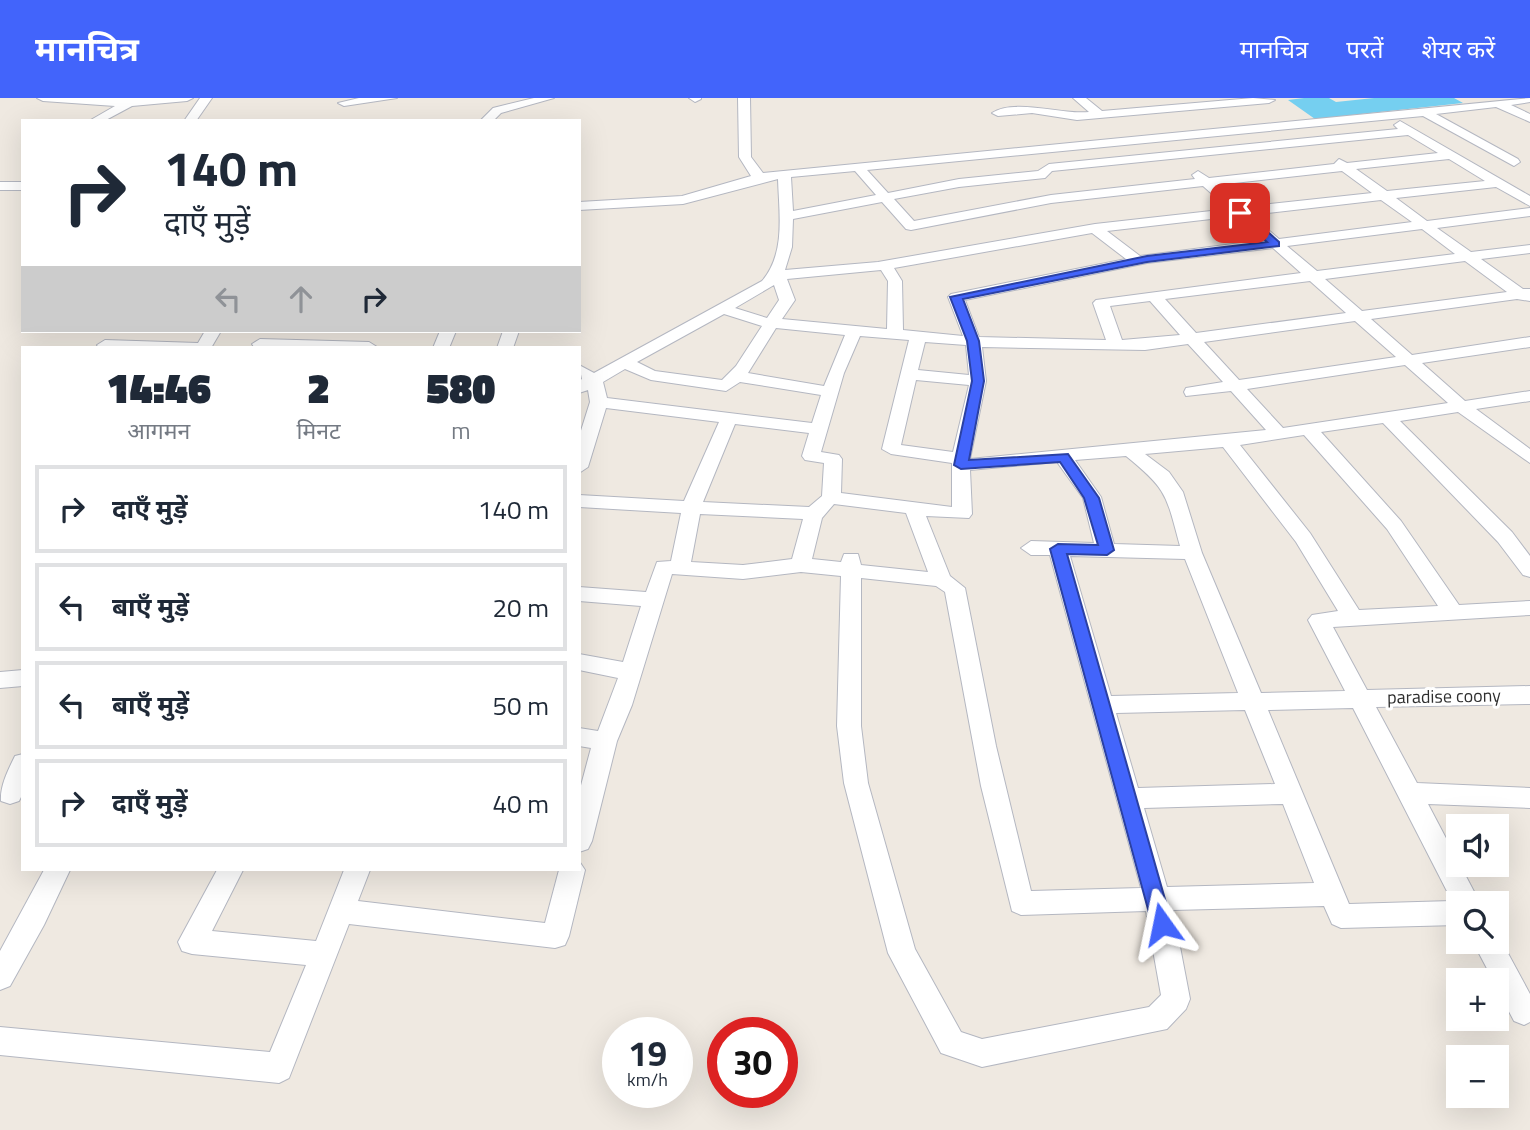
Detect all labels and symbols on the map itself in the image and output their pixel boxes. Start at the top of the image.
pin [1210,183,1270,243]
street label: paradise coony [1387,682,1501,710]
position arrow [1125,887,1199,961]
speed limit sign: 30 [707,1017,798,1108]

